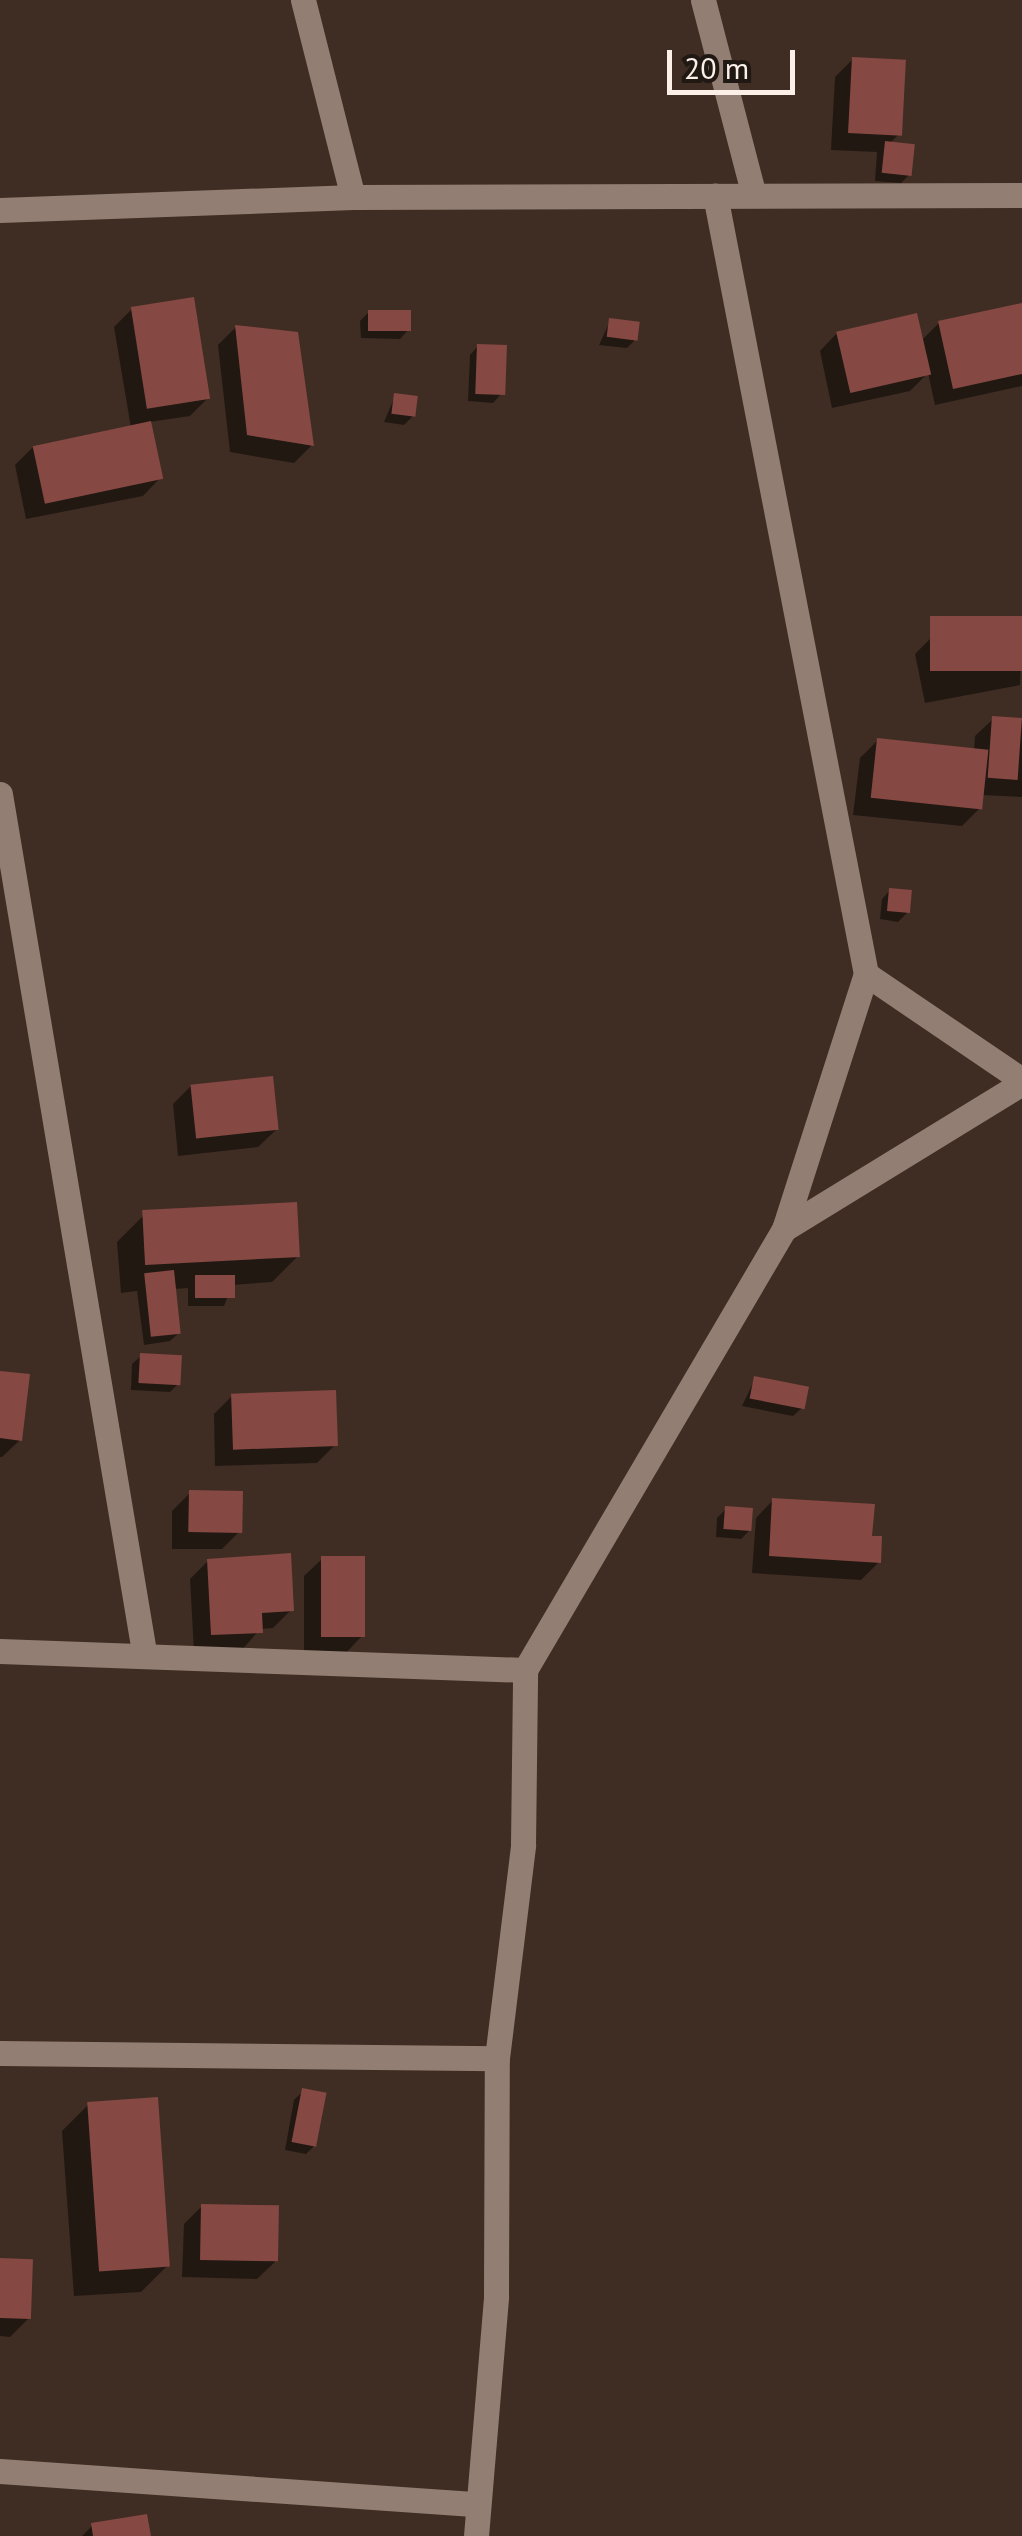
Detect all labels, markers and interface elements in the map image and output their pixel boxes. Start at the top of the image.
scale bar [672,30,800,92]
text: 20 m [684,48,749,87]

